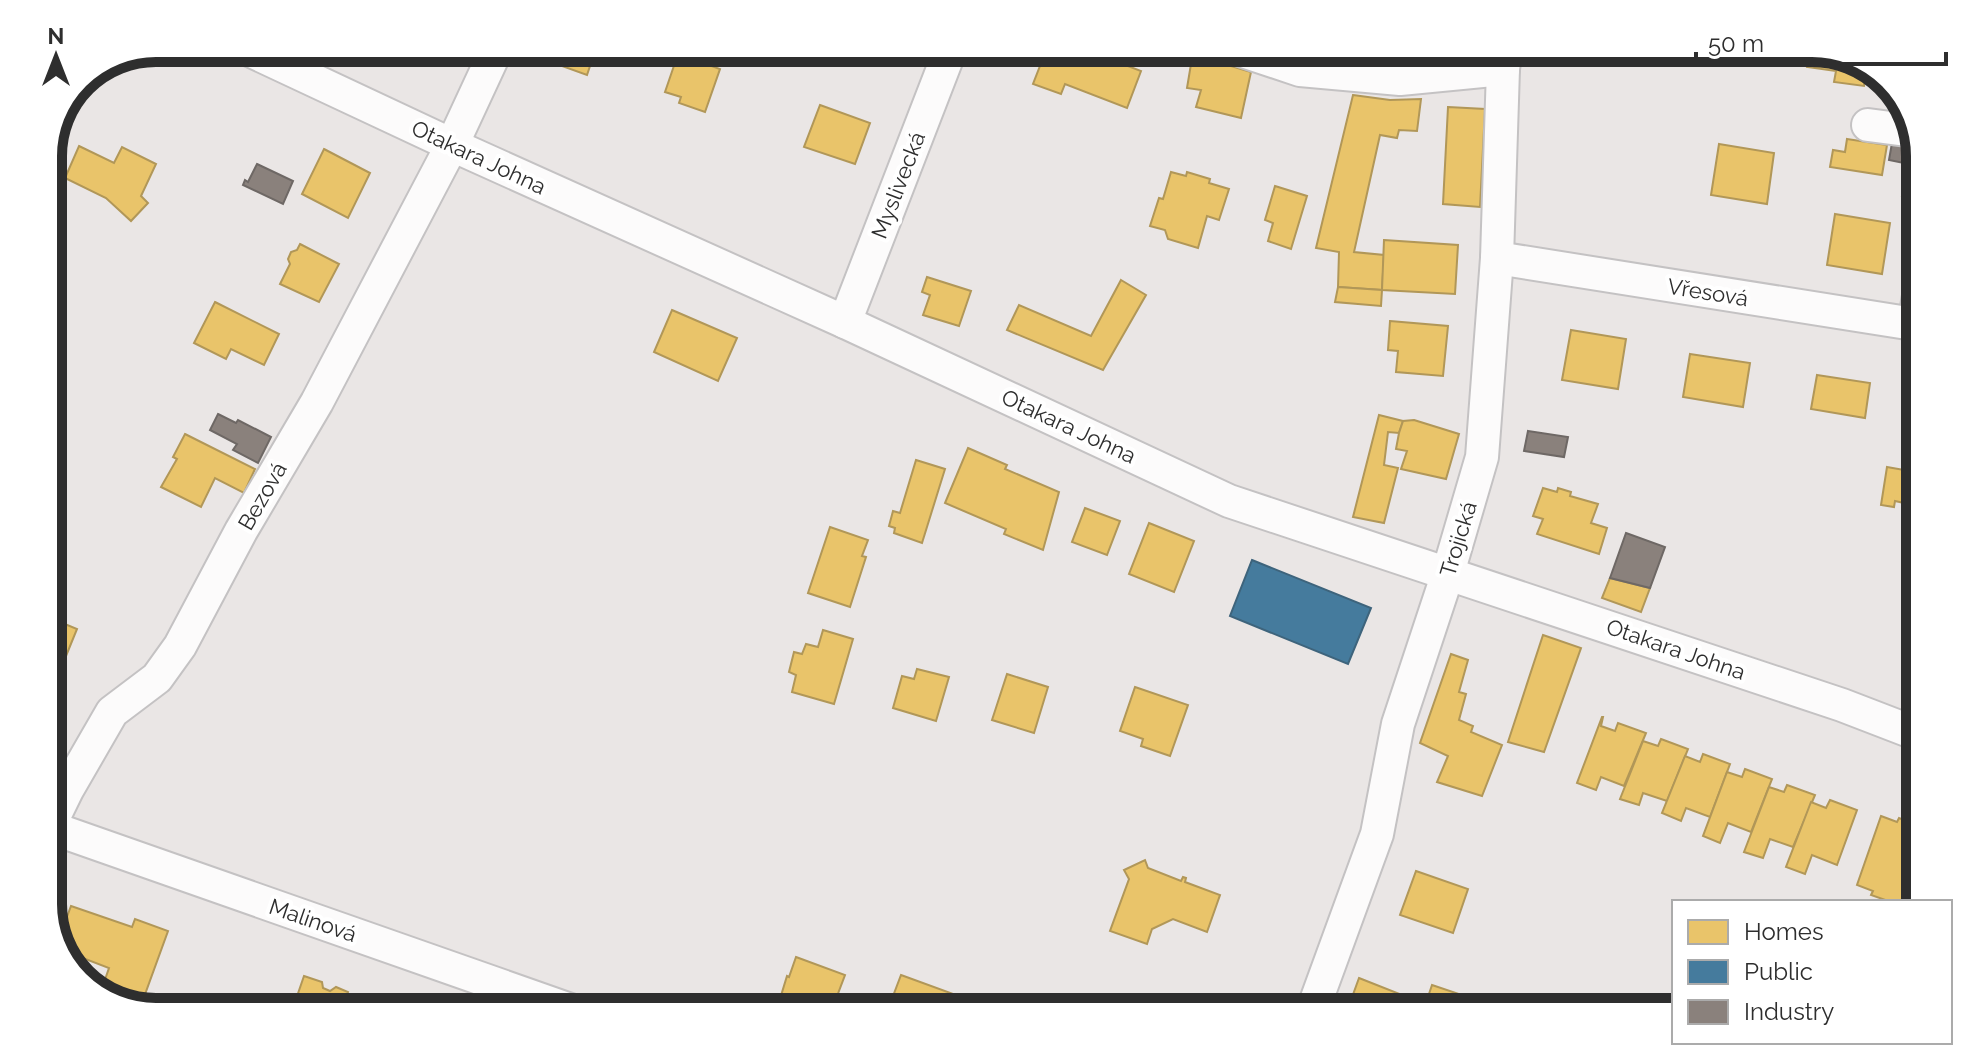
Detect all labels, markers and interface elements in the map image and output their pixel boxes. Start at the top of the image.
north arrow [16,16,96,96]
scale bar [1696,16,1946,66]
text: N [48,23,64,49]
text: 50 m [1708,29,1764,58]
street label: Otakara Johna [408,115,550,199]
street label: Myslivecká [866,128,930,242]
street label: Vřesová [1666,273,1750,311]
street label: Otakara Johna [998,384,1140,468]
street label: Bezová [232,457,292,535]
street label: Trojická [1434,498,1482,580]
street label: Otakara Johna [1603,613,1749,685]
street label: Malinová [266,893,360,947]
legend [1672,900,1952,1044]
text: Homes [1744,917,1824,946]
text: Public [1744,957,1813,986]
text: Industry [1744,997,1834,1026]

